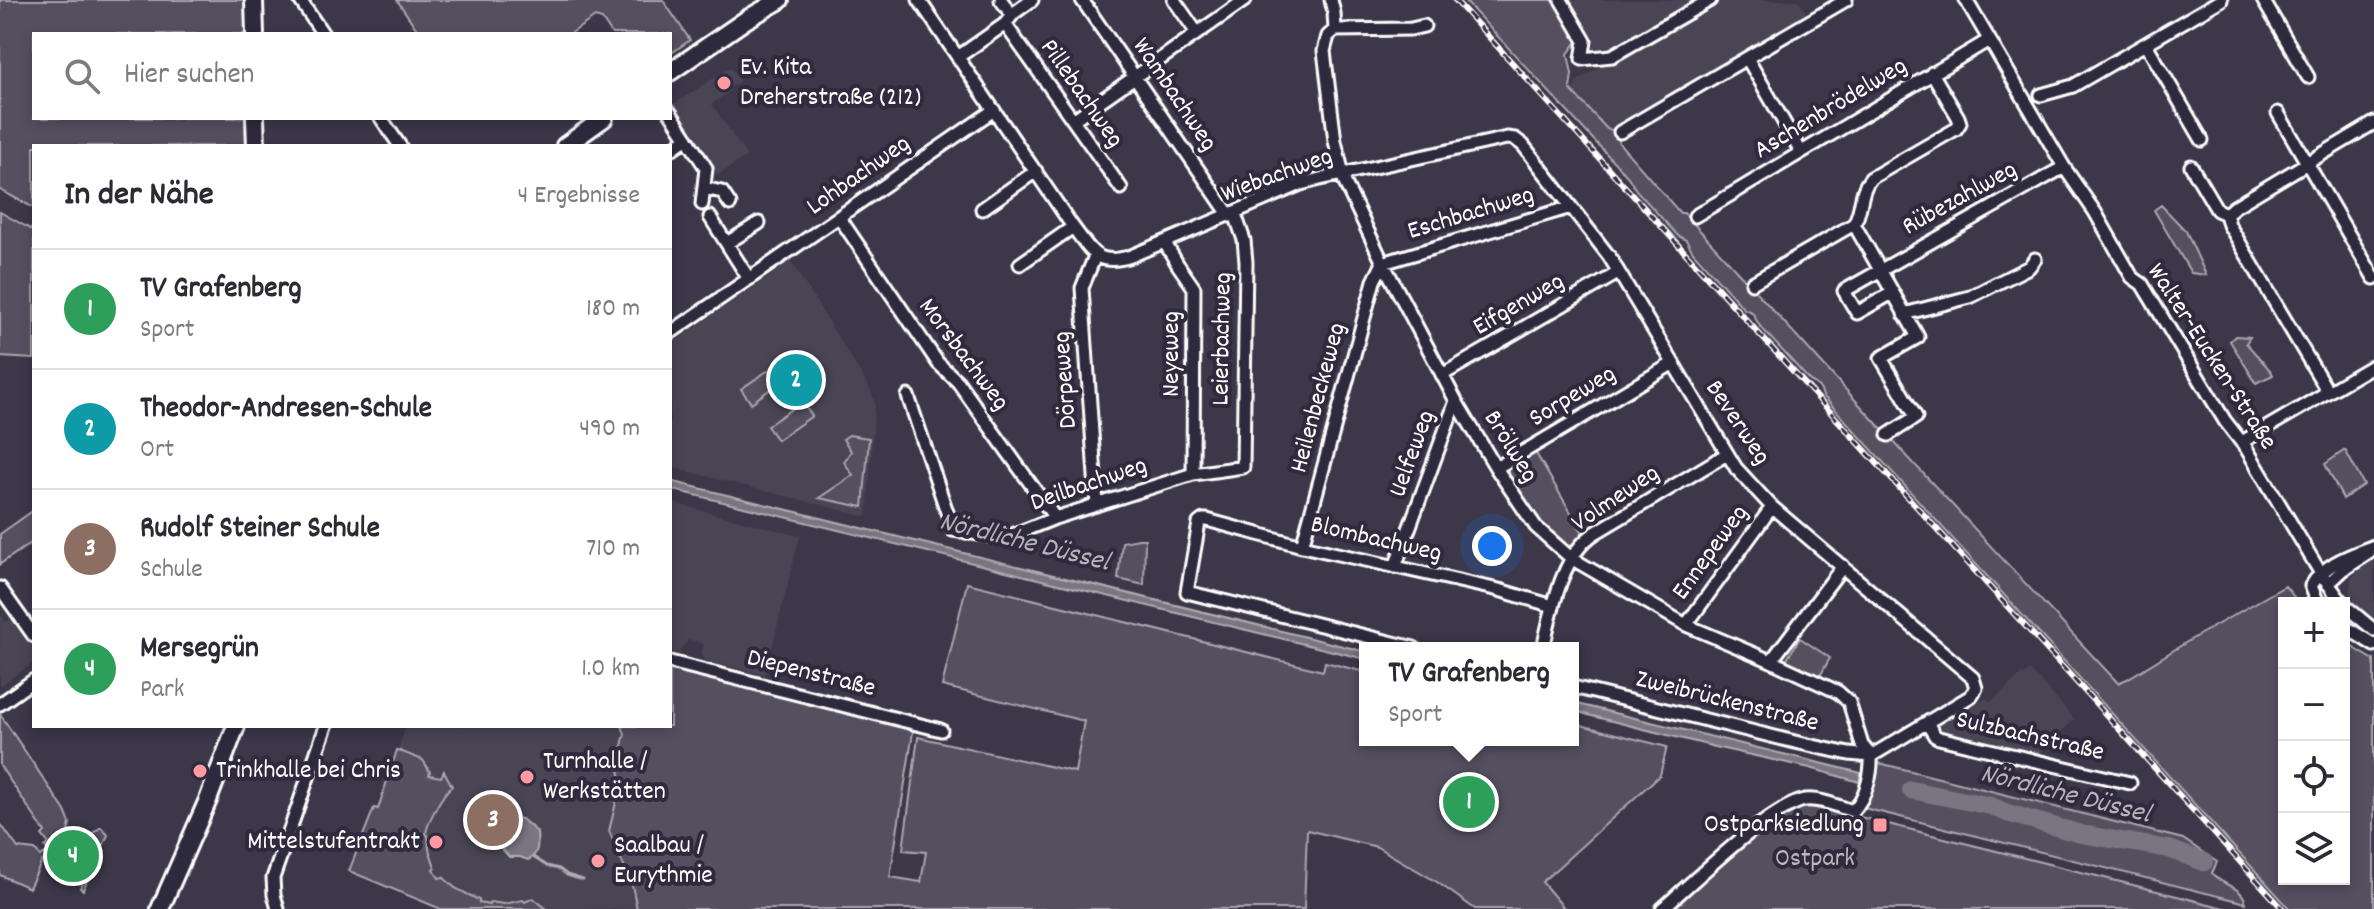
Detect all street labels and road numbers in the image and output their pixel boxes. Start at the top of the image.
street label: Wambachweg [1122,31,1226,159]
street label: Pillebachweg [1030,32,1132,156]
street label: Aschenbrödelweg [1747,49,1915,169]
street label: Lohbachweg [799,127,919,225]
street label: Wiebachweg [1216,139,1338,213]
street label: Rübezahlweg [1896,152,2024,246]
street label: Eschbachweg [1403,177,1539,251]
street label: Walter-Eucken-Straße [2137,256,2285,458]
street label: Eifgenweg [1466,264,1572,346]
street label: Leierbachweg [1203,272,1243,406]
street label: Morsbachweg [908,291,1018,419]
street label: Neyeweg [1154,311,1191,397]
street label: Heilenbeckeweg [1281,319,1357,477]
street label: Dörpeweg [1044,330,1088,430]
street label: Sorpeweg [1522,357,1624,437]
street label: Beverweg [1695,373,1779,473]
street label: Brölweg [1473,404,1547,490]
street label: Uelfeweg [1380,405,1446,503]
street label: Deilbachweg [1026,448,1152,522]
street label: Volmeweg [1565,456,1667,542]
street label: Ennepeweg [1664,498,1758,608]
street label: Blombachweg [1307,507,1445,573]
street label: Diepenstraße [743,640,879,708]
street label: Zweibrückenstraße [1632,661,1822,743]
street label: Sulzbachstraße [1952,702,2108,772]

